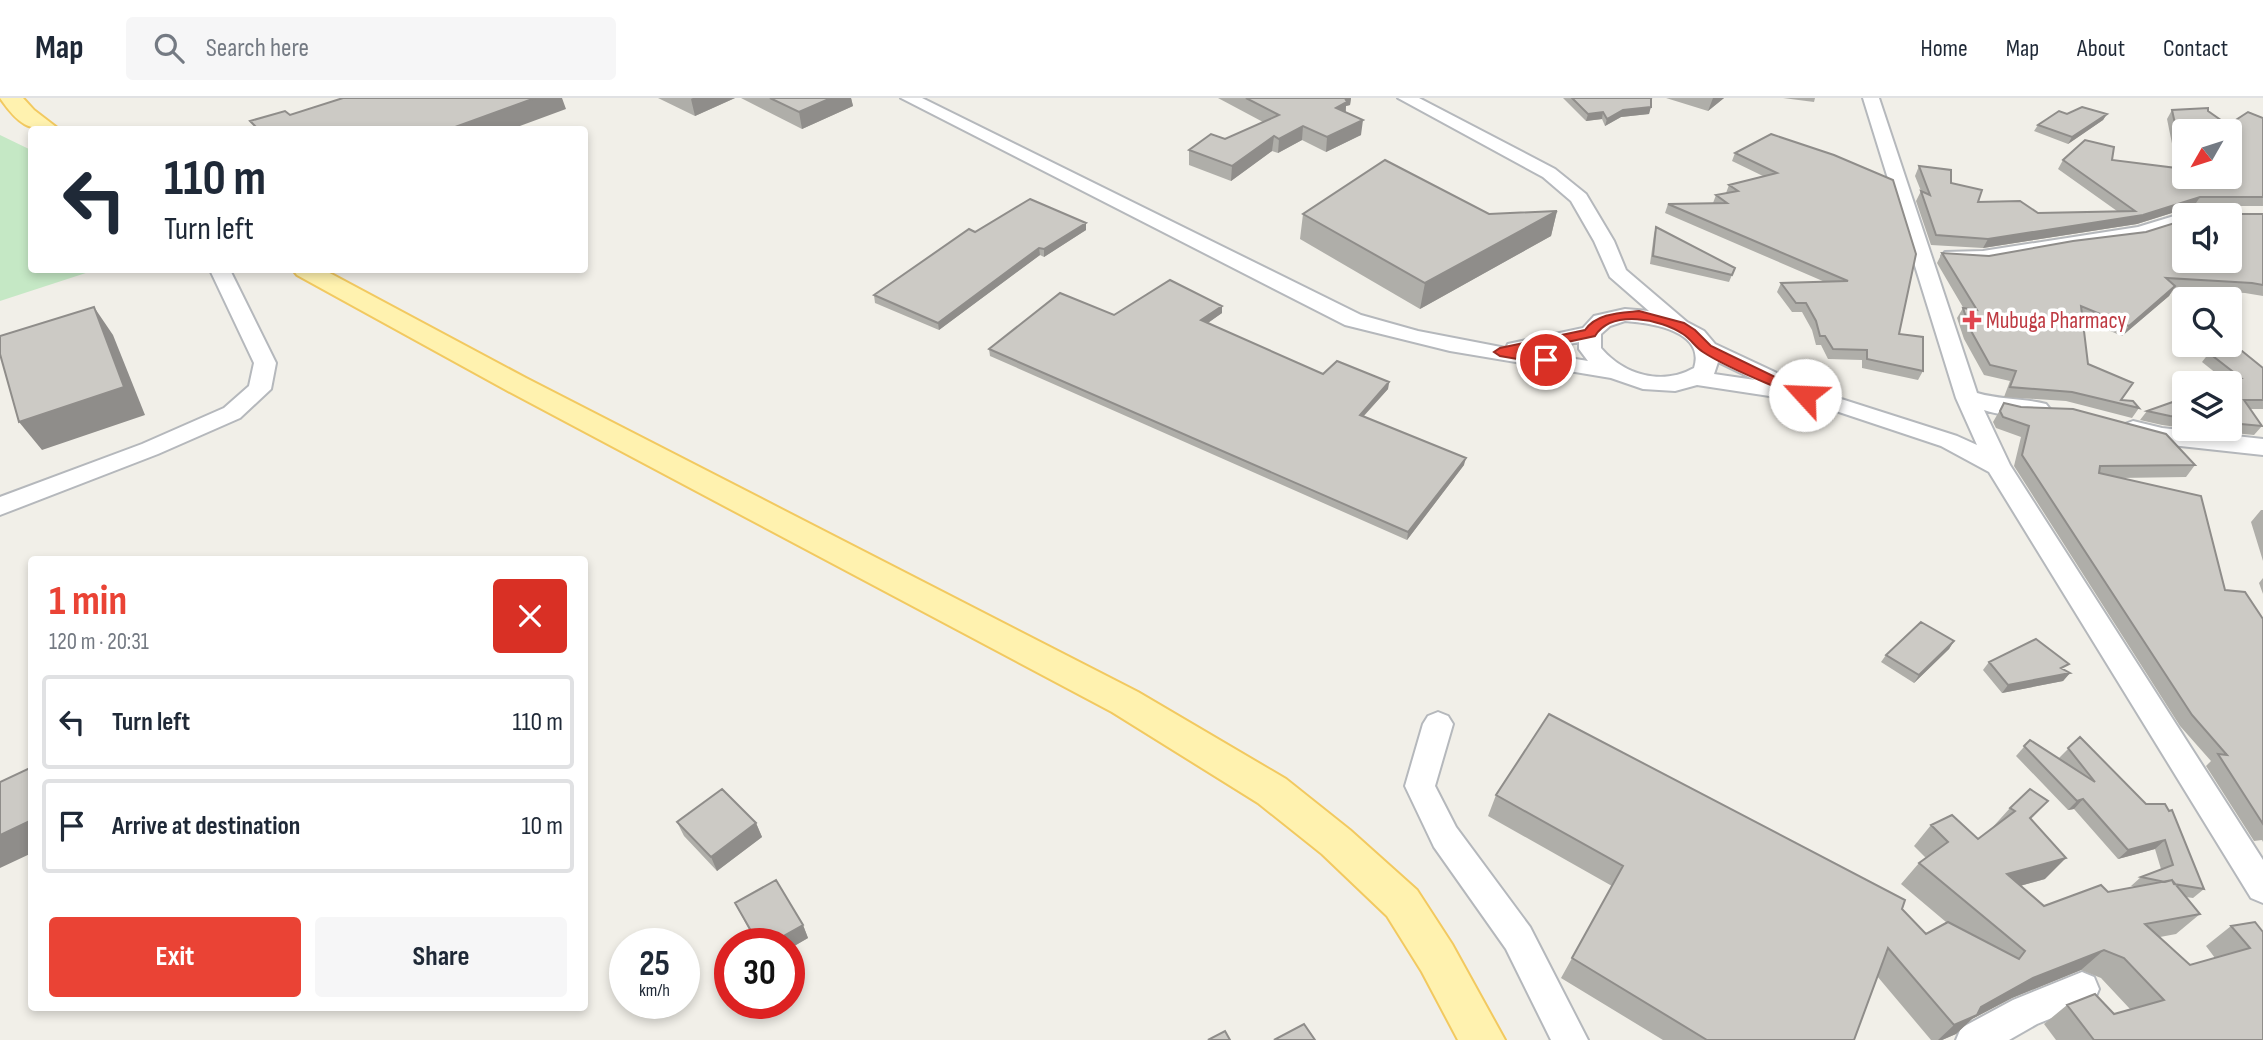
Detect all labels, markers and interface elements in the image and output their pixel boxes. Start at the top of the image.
search box [126,17,616,80]
text: Map [35,28,84,68]
icon: search [150,29,188,67]
text: Search here [206,33,309,64]
text: Home [1920,34,1968,63]
text: Map [2006,34,2039,63]
text: About [2077,34,2125,63]
text: Contact [2163,34,2228,63]
north arrow [2172,119,2242,189]
map controls [2172,119,2242,441]
text: 110 m [164,150,266,209]
icon: left [49,154,140,245]
button: sound [2172,203,2242,273]
text: Turn left [164,210,254,249]
button: search [2172,287,2242,357]
place label: Mubuga Pharmacy [1986,307,2127,335]
marker: Mubuga Pharmacy [1964,312,1980,328]
pin [1516,330,1576,390]
icon: arrive [1527,341,1565,379]
position arrow [1768,358,1842,432]
button: layers [2172,371,2242,441]
text: 1 min [49,576,127,627]
button: close [493,579,567,653]
text: 120 m · 20:31 [49,628,149,656]
icon: left [53,703,91,741]
text: Turn left [112,707,190,738]
text: 110 m [512,707,563,738]
icon: arrive [53,807,91,845]
text: Arrive at destination [112,811,300,842]
text: 10 m [521,811,563,842]
button: Exit [49,917,301,997]
button: Share [315,917,567,997]
speed limit sign: 30 [714,928,805,1019]
text: 25 [639,943,670,986]
text: km/h [639,980,670,1001]

